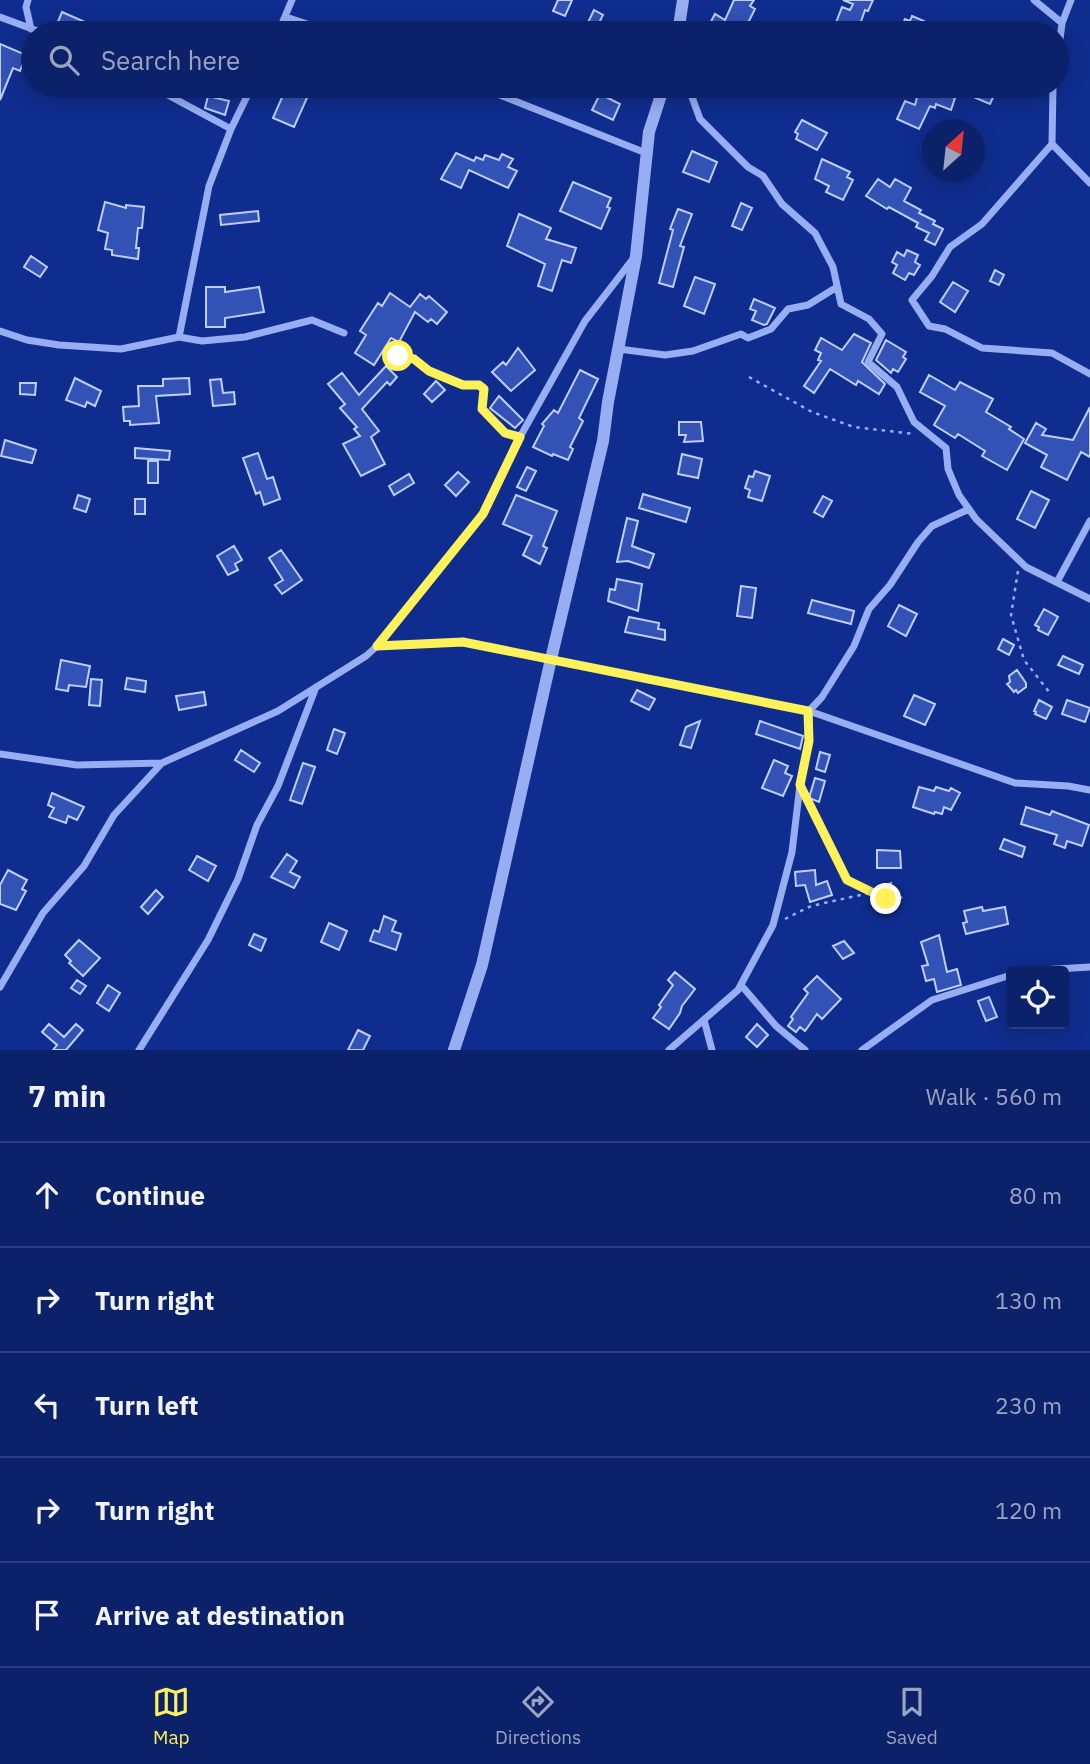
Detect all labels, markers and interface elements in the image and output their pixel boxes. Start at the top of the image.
search box [21,21,1069,98]
icon: search [45,41,83,79]
text: Search here [101,43,240,77]
north arrow [922,119,985,182]
route start [382,340,413,371]
route end [870,883,901,914]
map controls [1006,966,1069,1029]
button: locate [1006,966,1069,1029]
text: 7 min [28,1076,106,1115]
text: Walk · 560 m [926,1081,1062,1111]
icon: ahead [28,1176,66,1214]
text: Continue [95,1178,205,1212]
text: 80 m [1009,1180,1062,1210]
icon: right [28,1281,66,1319]
text: Turn right [95,1283,214,1317]
text: 130 m [995,1285,1062,1315]
icon: left [28,1386,66,1424]
text: Turn left [95,1388,198,1422]
text: 230 m [995,1390,1062,1420]
icon: right [28,1491,66,1529]
text: Turn right [95,1493,214,1527]
text: 120 m [995,1495,1062,1525]
icon: arrive [28,1596,66,1634]
text: Arrive at destination [95,1598,345,1632]
tab: Map [152,1683,190,1749]
tab: Directions [495,1683,581,1749]
tab: Saved [886,1683,938,1749]

